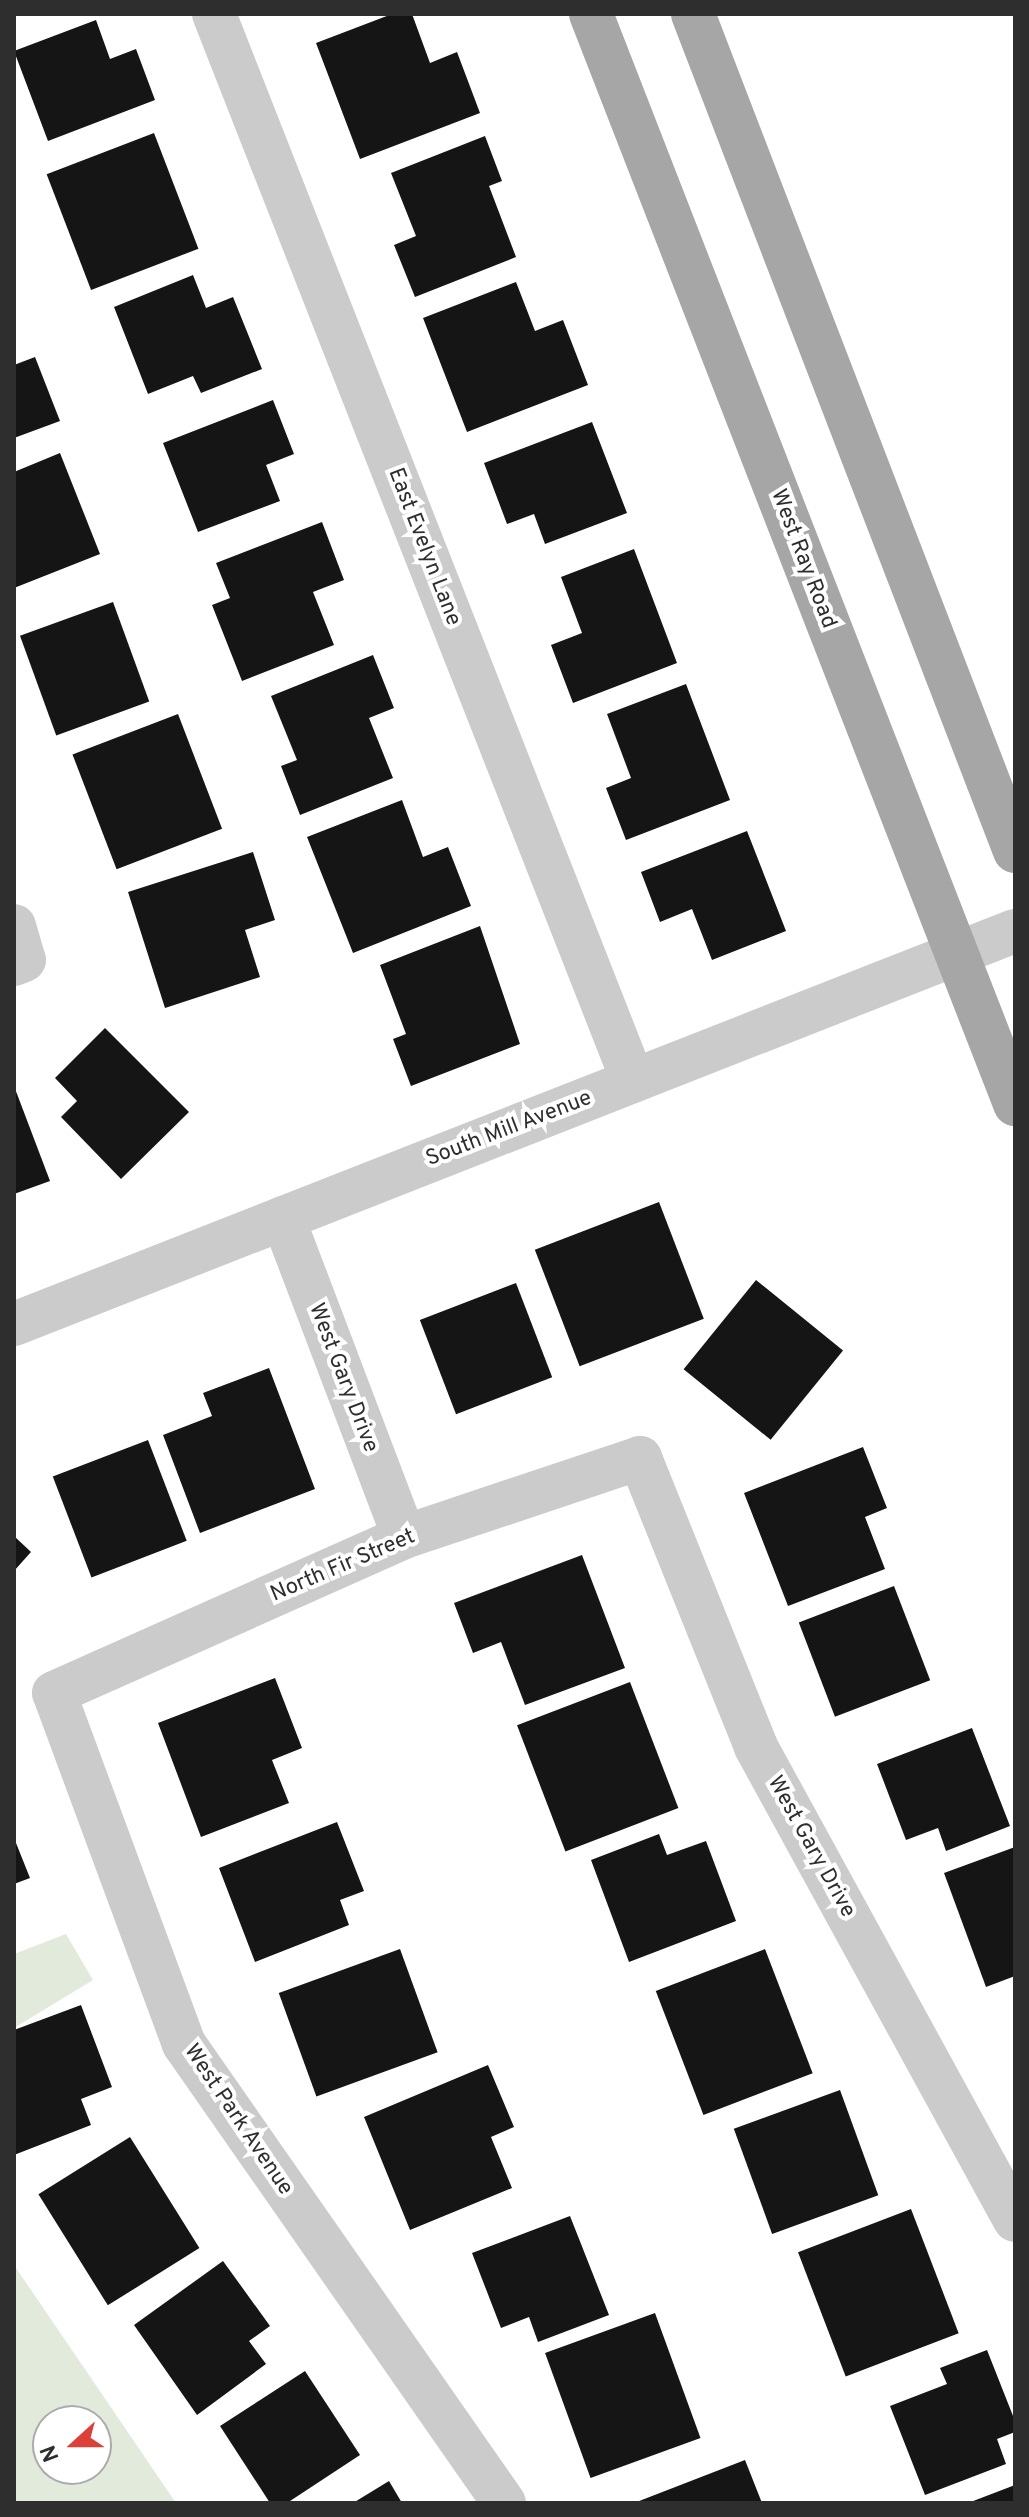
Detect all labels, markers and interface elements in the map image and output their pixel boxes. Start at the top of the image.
street label: East Evelyn Lane [382,464,466,630]
street label: West Ray Road [764,486,842,632]
street label: South Mill Avenue [422,1085,596,1173]
street label: West Gary Drive [302,1300,384,1456]
street label: North Fir Street [267,1524,419,1608]
street label: West Gary Drive [761,1772,861,1922]
street label: West Park Avenue [177,2039,299,2201]
north arrow [32,2405,112,2485]
text: N [36,2441,66,2465]

